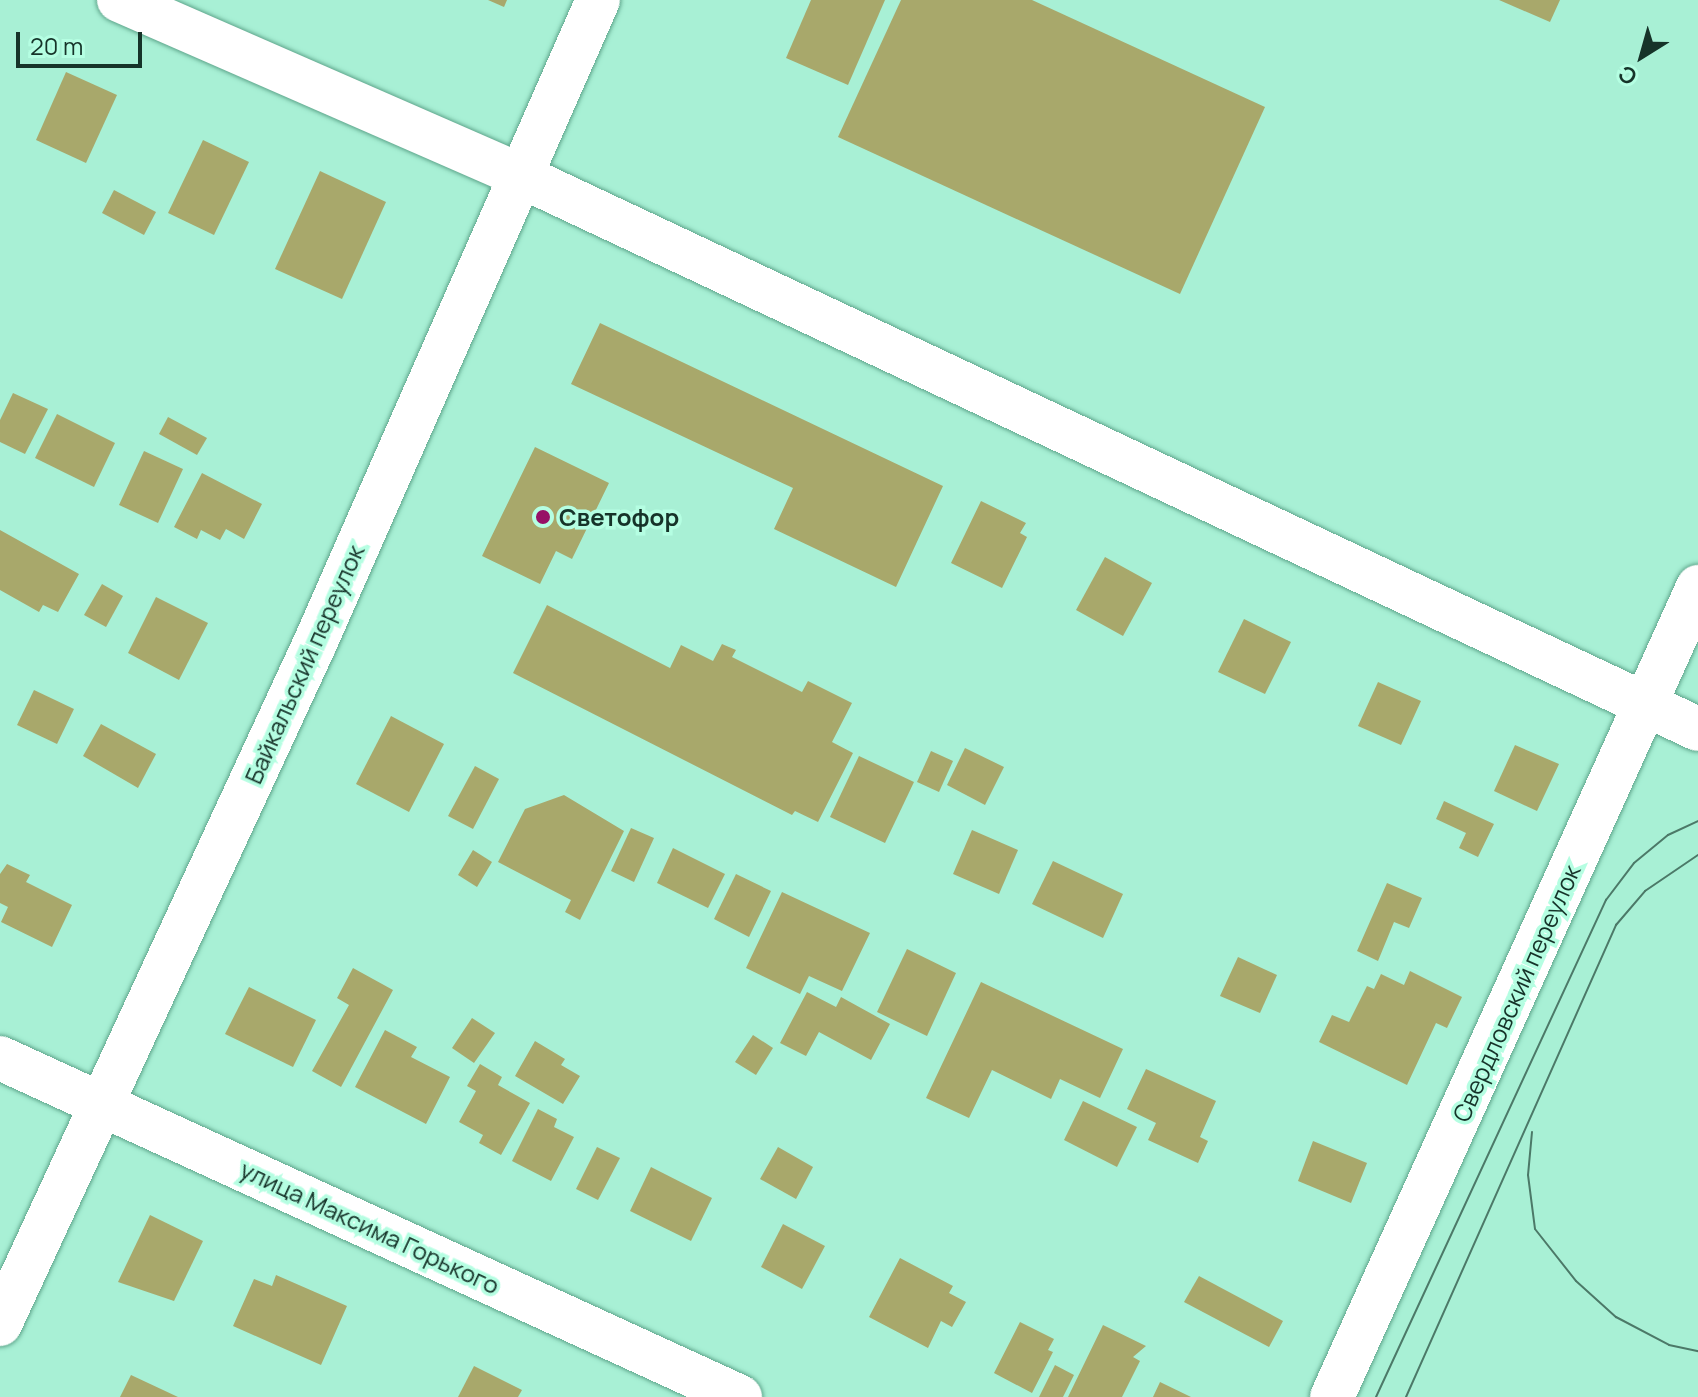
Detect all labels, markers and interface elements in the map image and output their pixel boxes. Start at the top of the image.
scale bar [20,16,146,66]
north arrow [1602,16,1682,96]
text: 20 m [30,29,83,62]
text: С [1612,58,1643,92]
place label: Светофор [559,503,679,531]
marker: Светофор [534,508,552,526]
street label: Байкальский переулок [238,540,370,788]
street label: Свердловский переулок [1446,860,1586,1126]
street label: улица Максима Горького [236,1154,504,1300]

